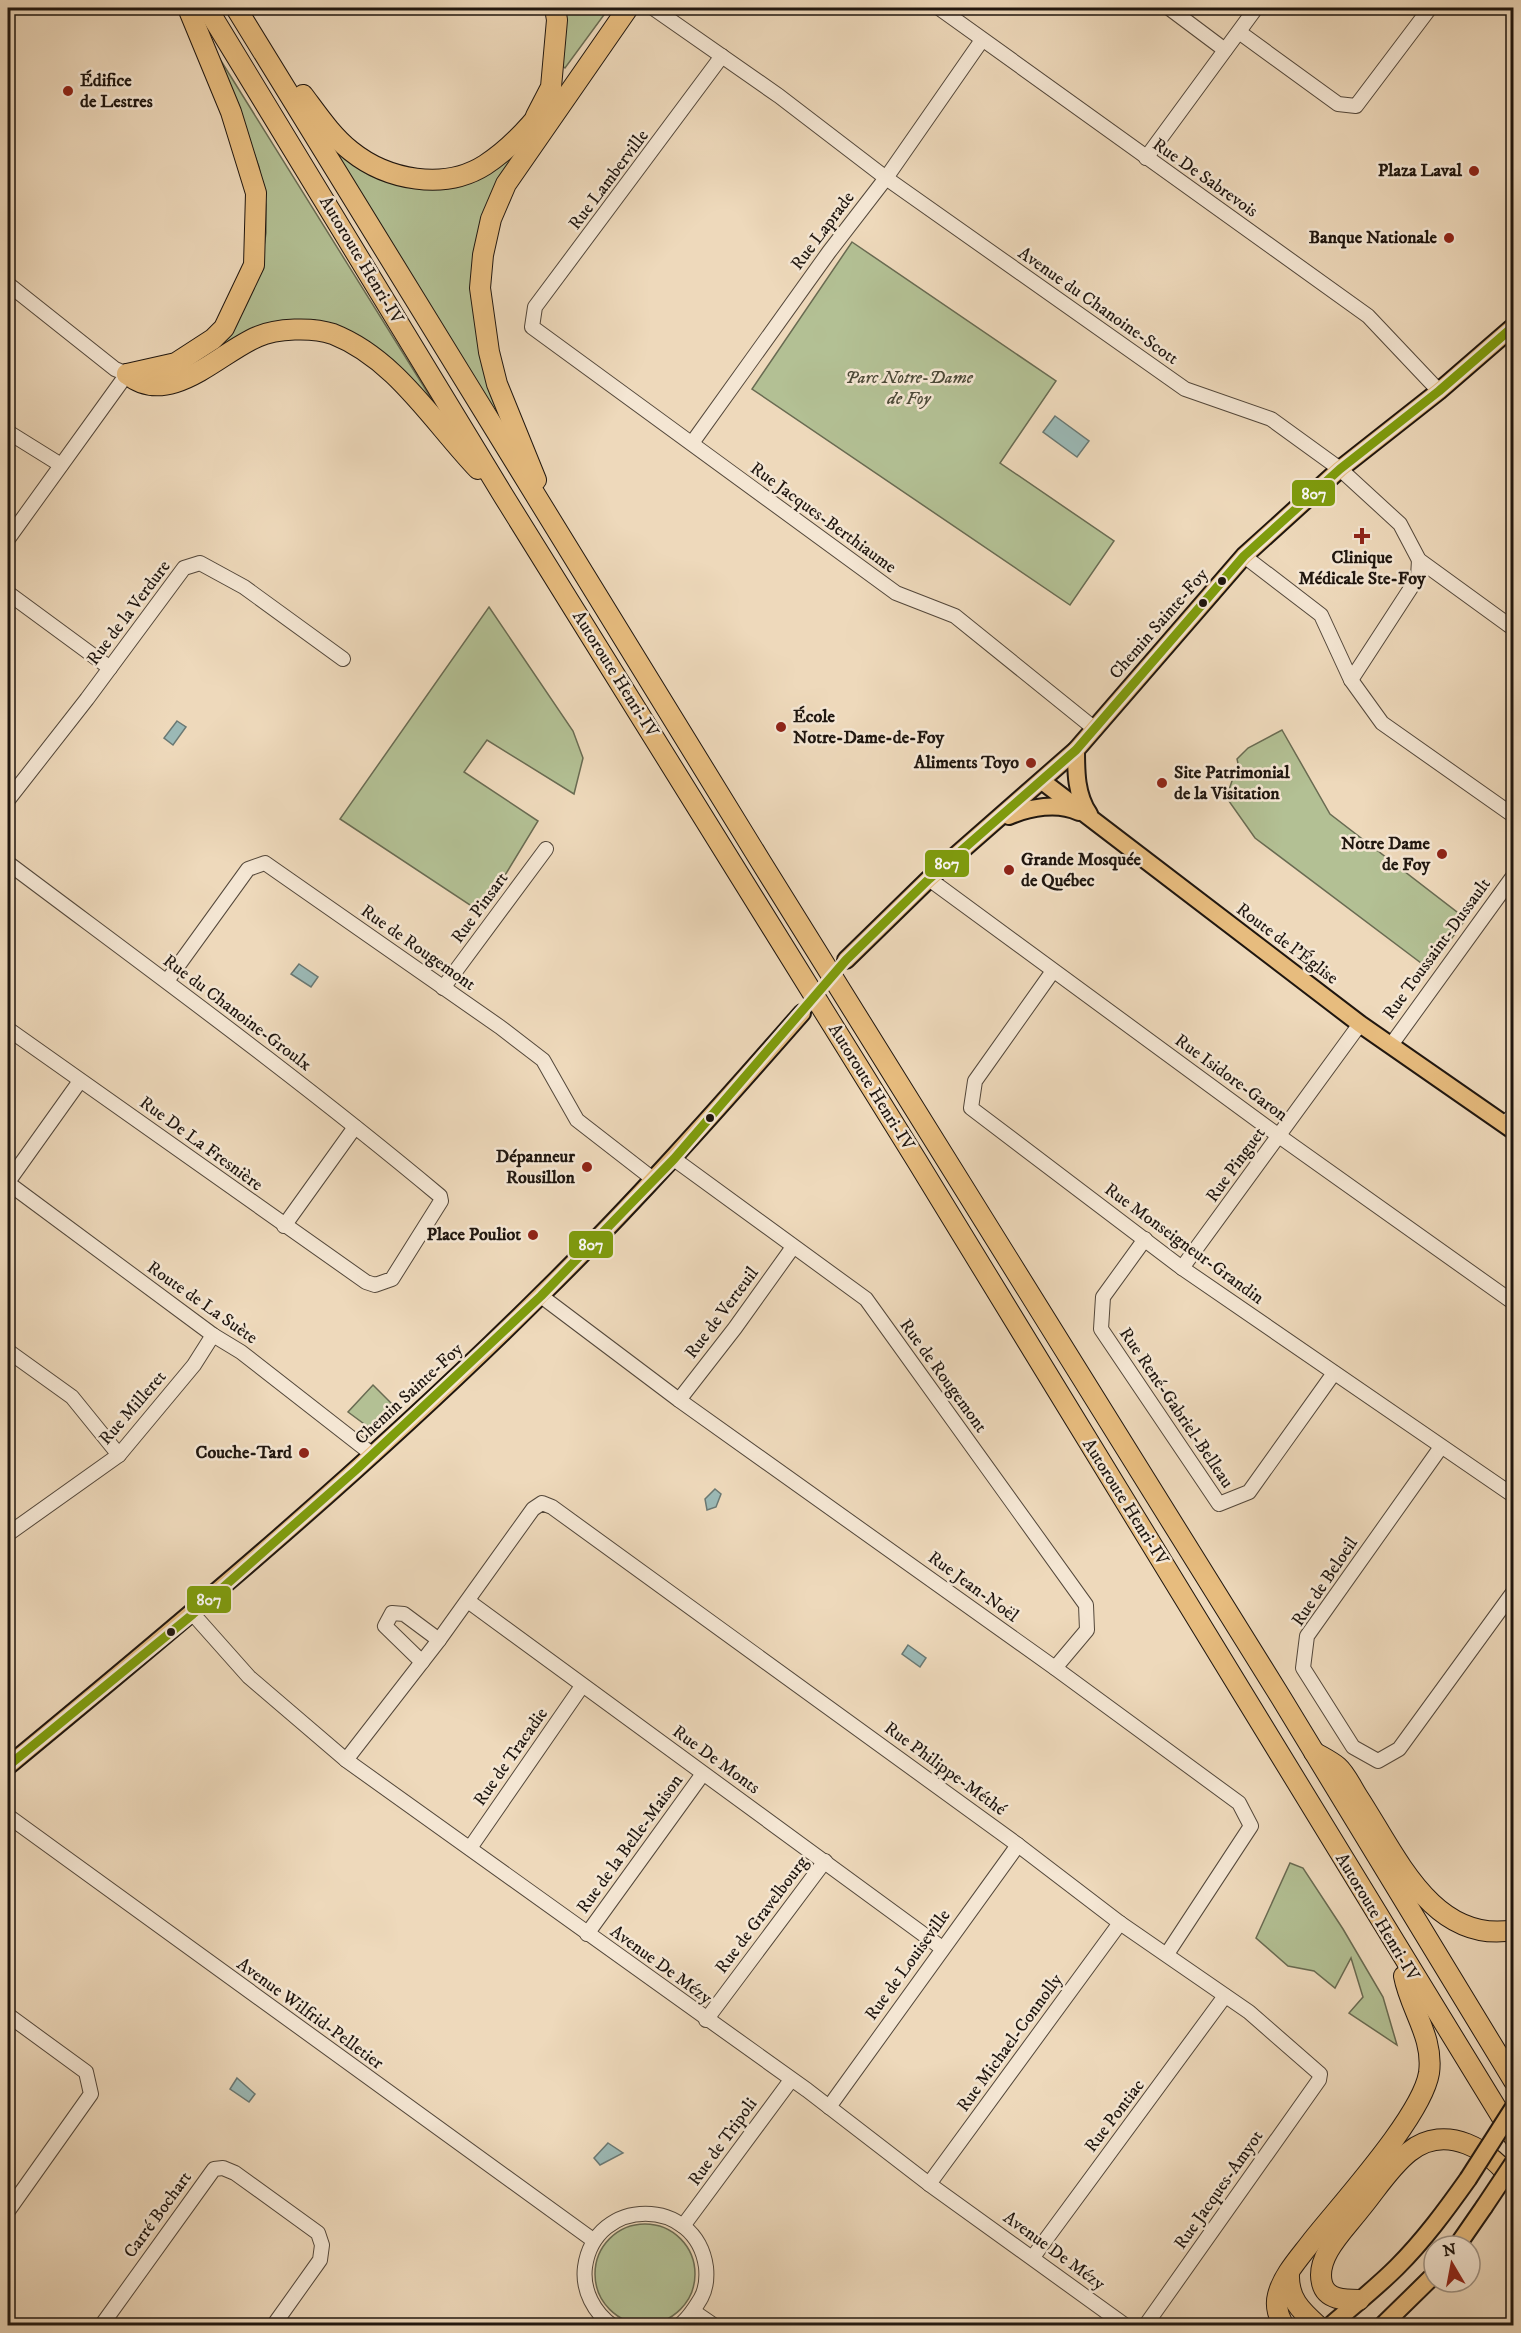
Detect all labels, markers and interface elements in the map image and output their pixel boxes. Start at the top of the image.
place label: Édifice de Lestres [80,69,153,113]
marker: Édifice de Lestres [61,84,75,98]
street label: Rue Lamberville [564,126,654,234]
street label: Rue De Sabrevois [1148,134,1262,222]
place label: Plaza Laval [1378,160,1463,182]
marker: Plaza Laval [1467,164,1481,178]
street label: Rue Laprade [786,188,860,274]
street label: Autoroute Henri-IV [314,192,408,328]
place label: Banque Nationale [1309,227,1438,249]
marker: Banque Nationale [1442,231,1456,245]
street label: Avenue du Chanoine-Scott [1014,242,1183,370]
park label: Parc Notre-Dame de Foy [845,367,974,410]
street label: Rue Jacques-Berthiaume [746,458,900,578]
line badge: 807 [1291,479,1336,507]
text: 807 [1301,484,1327,504]
marker: Clinique Médicale Ste-Foy [1353,527,1371,545]
place label: Clinique Médicale Ste-Foy [1298,547,1426,590]
street label: Rue de la Verdure [82,556,176,670]
street label: Chemin Sainte-Foy [1105,564,1213,684]
unlabelled marker [1216,575,1228,587]
unlabelled marker [1197,597,1209,609]
street label: Autoroute Henri-IV [567,607,663,742]
place label: École Notre-Dame-de-Foy [793,705,945,749]
marker: École Notre-Dame-de-Foy [774,720,788,734]
place label: Aliments Toyo [913,752,1019,774]
marker: Aliments Toyo [1024,756,1038,770]
place label: Site Patrimonial de la Visitation [1174,762,1290,805]
marker: Site Patrimonial de la Visitation [1155,776,1169,790]
place label: Notre Dame de Foy [1341,833,1431,876]
marker: Notre Dame de Foy [1435,847,1449,861]
line badge: 807 [924,849,970,878]
place label: Grande Mosquée de Québec [1021,849,1142,892]
text: 807 [934,854,960,874]
marker: Grande Mosquée de Québec [1002,863,1016,877]
street label: Rue Pinsart [447,868,513,948]
street label: Rue Toussaint-Dussault [1378,874,1496,1024]
street label: Route de l'Église [1232,899,1342,989]
street label: Rue de Rougemont [356,900,480,996]
street label: Rue du Chanoine-Groulx [158,950,316,1076]
street label: Autoroute Henri-IV [823,1020,919,1155]
street label: Rue Isidore-Garon [1170,1030,1292,1127]
street label: Rue De La Fresnière [135,1092,267,1196]
unlabelled marker [704,1112,716,1124]
street label: Rue Pinguet [1201,1123,1271,1207]
place label: Dépanneur Rousillon [496,1146,576,1189]
marker: Dépanneur Rousillon [580,1160,594,1174]
street label: Rue Monseigneur-Grandin [1100,1179,1269,1310]
place label: Place Pouliot [426,1224,521,1246]
marker: Place Pouliot [526,1228,540,1242]
line badge: 807 [568,1230,614,1259]
text: 807 [578,1235,604,1255]
street label: Route de La Suète [142,1257,262,1349]
street label: Rue de Verteuil [680,1262,764,1363]
street label: Rue de Rougemont [894,1315,992,1437]
street label: Rue René-Gabriel-Belleau [1114,1324,1238,1493]
street label: Chemin Sainte-Foy [350,1338,468,1450]
street label: Rue Milleret [95,1366,171,1450]
street label: Autoroute Henri-IV [1077,1435,1173,1570]
place label: Couche-Tard [195,1442,293,1464]
marker: Couche-Tard [297,1446,311,1460]
street label: Rue de Beloeil [1287,1533,1363,1631]
street label: Rue Jean-Noël [923,1547,1023,1628]
line badge: 807 [186,1585,232,1614]
text: 807 [196,1590,222,1610]
unlabelled marker [165,1626,177,1638]
street label: Rue de Tracadie [469,1704,553,1810]
street label: Rue Philippe-Méthé [880,1717,1011,1821]
street label: Rue De Monts [668,1721,764,1799]
street label: Rue de la Belle-Maison [572,1770,688,1918]
street label: Autoroute Henri-IV [1330,1849,1424,1985]
street label: Rue de Gravelbourg [711,1852,813,1978]
street label: Rue de Louiseville [860,1905,956,2025]
street label: Avenue De Mézy [606,1921,717,2010]
street label: Avenue Wilfrid-Pelletier [232,1953,388,2075]
street label: Rue Michael-Connolly [953,1969,1068,2116]
street label: Rue Pontiac [1080,2075,1150,2157]
street label: Rue de Tripoli [684,2094,762,2190]
street label: Rue Jacques-Amyot [1170,2126,1268,2254]
street label: Carré Bochart [119,2167,197,2263]
street label: Avenue De Mézy [999,2207,1110,2296]
north arrow [1422,2234,1482,2294]
text: N [1441,2239,1458,2261]

